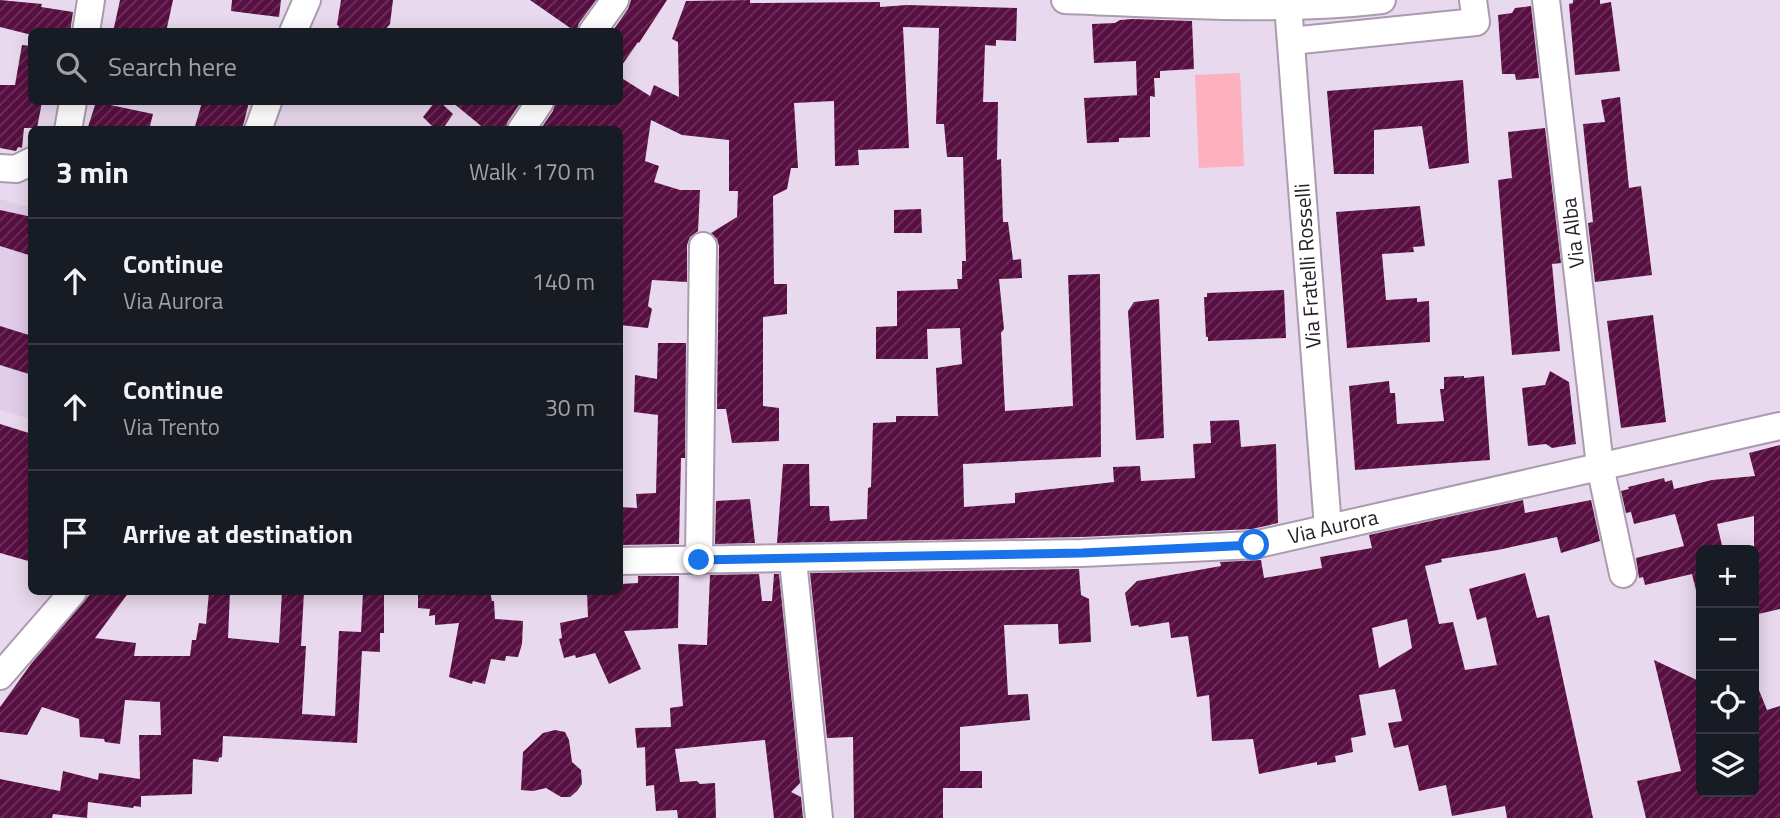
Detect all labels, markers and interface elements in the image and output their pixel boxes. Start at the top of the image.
search box [28,28,623,105]
text: Search here [108,47,237,86]
icon: search [52,48,90,86]
text: 3 min [56,149,129,195]
text: Walk · 170 m [469,154,595,189]
street label: Via Fratelli Rosselli [1285,182,1329,350]
street label: Via Alba [1552,196,1592,270]
text: Continue [123,244,223,283]
icon: ahead [56,262,94,300]
text: 140 m [532,264,595,299]
text: Via Aurora [123,283,223,318]
text: Continue [123,370,223,409]
icon: ahead [56,388,94,426]
text: 30 m [545,390,595,425]
text: Via Trento [123,409,220,444]
street label: Via Aurora [1285,500,1381,552]
icon: arrive [56,514,94,552]
text: Arrive at destination [123,514,353,553]
route start [1238,529,1269,560]
route end [683,544,714,575]
map controls [1696,545,1759,797]
button: + [1696,545,1759,608]
button: − [1696,608,1759,671]
button: locate [1696,671,1759,734]
button: layers [1696,734,1759,797]

